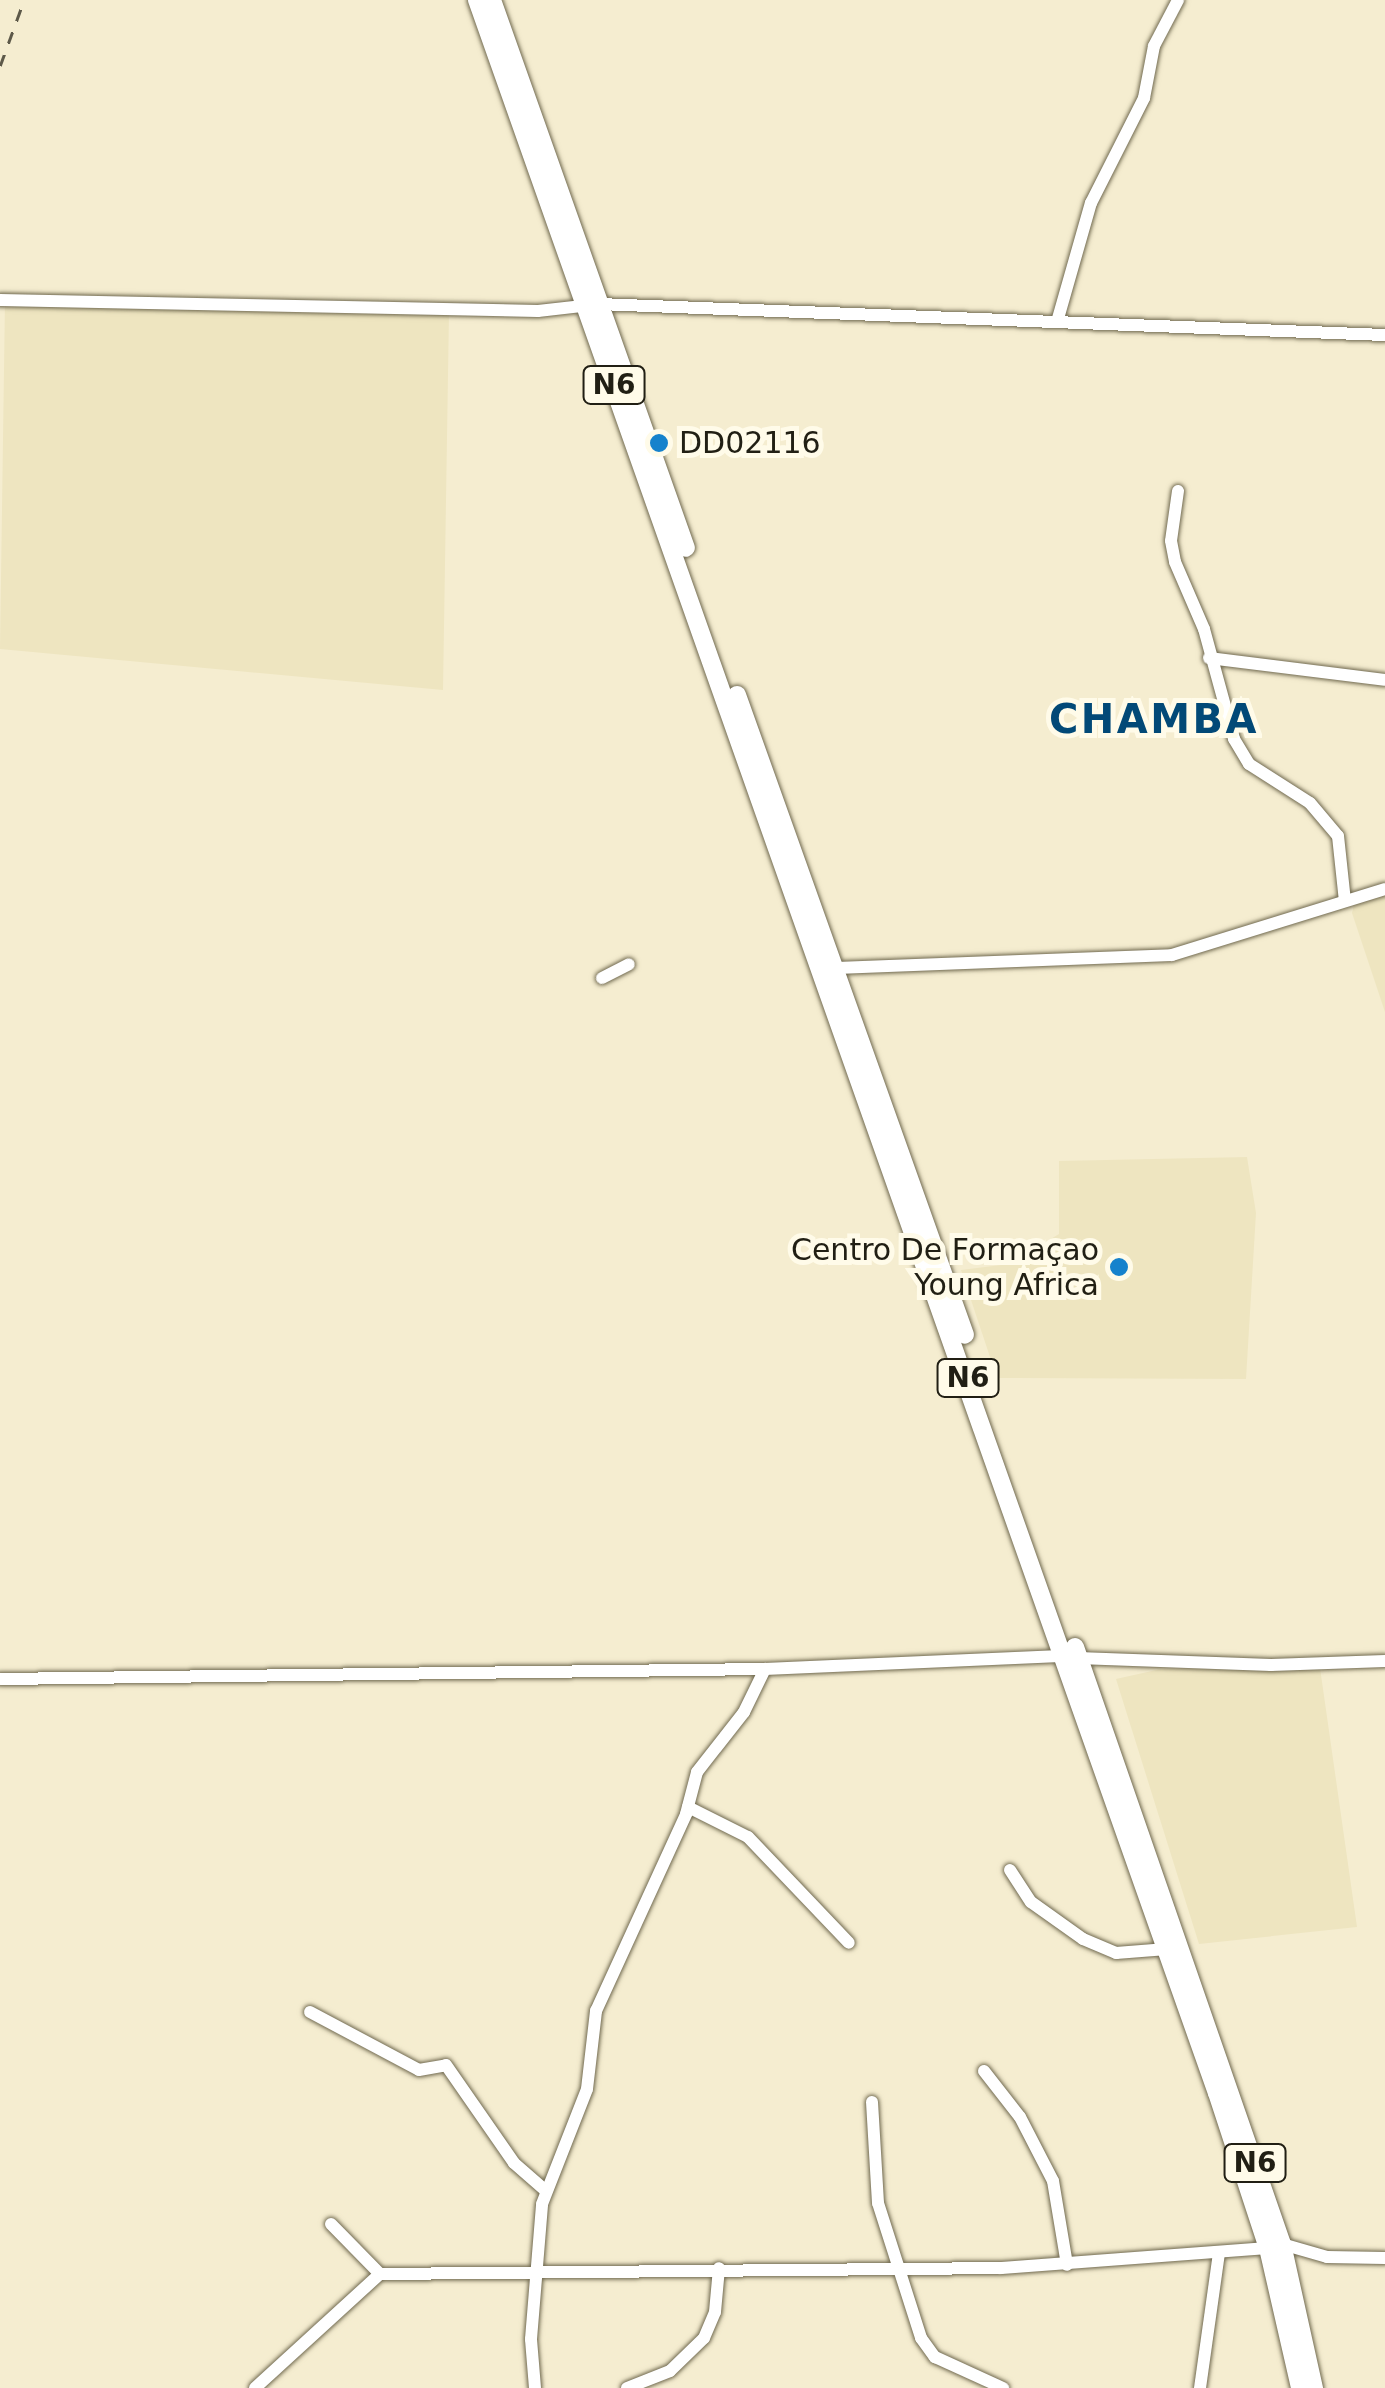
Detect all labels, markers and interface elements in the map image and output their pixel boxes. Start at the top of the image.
road number: N6 [582,362,646,408]
place label: DD02116 [679,425,821,461]
marker: DD02116 [648,432,670,454]
district label: CHAMBA [1049,695,1259,743]
place label: Centro De Formaçao Young Africa [791,1232,1099,1302]
marker: Centro De Formaçao Young Africa [1108,1256,1130,1278]
road number: N6 [936,1355,1000,1401]
road number: N6 [1222,2140,1288,2186]

